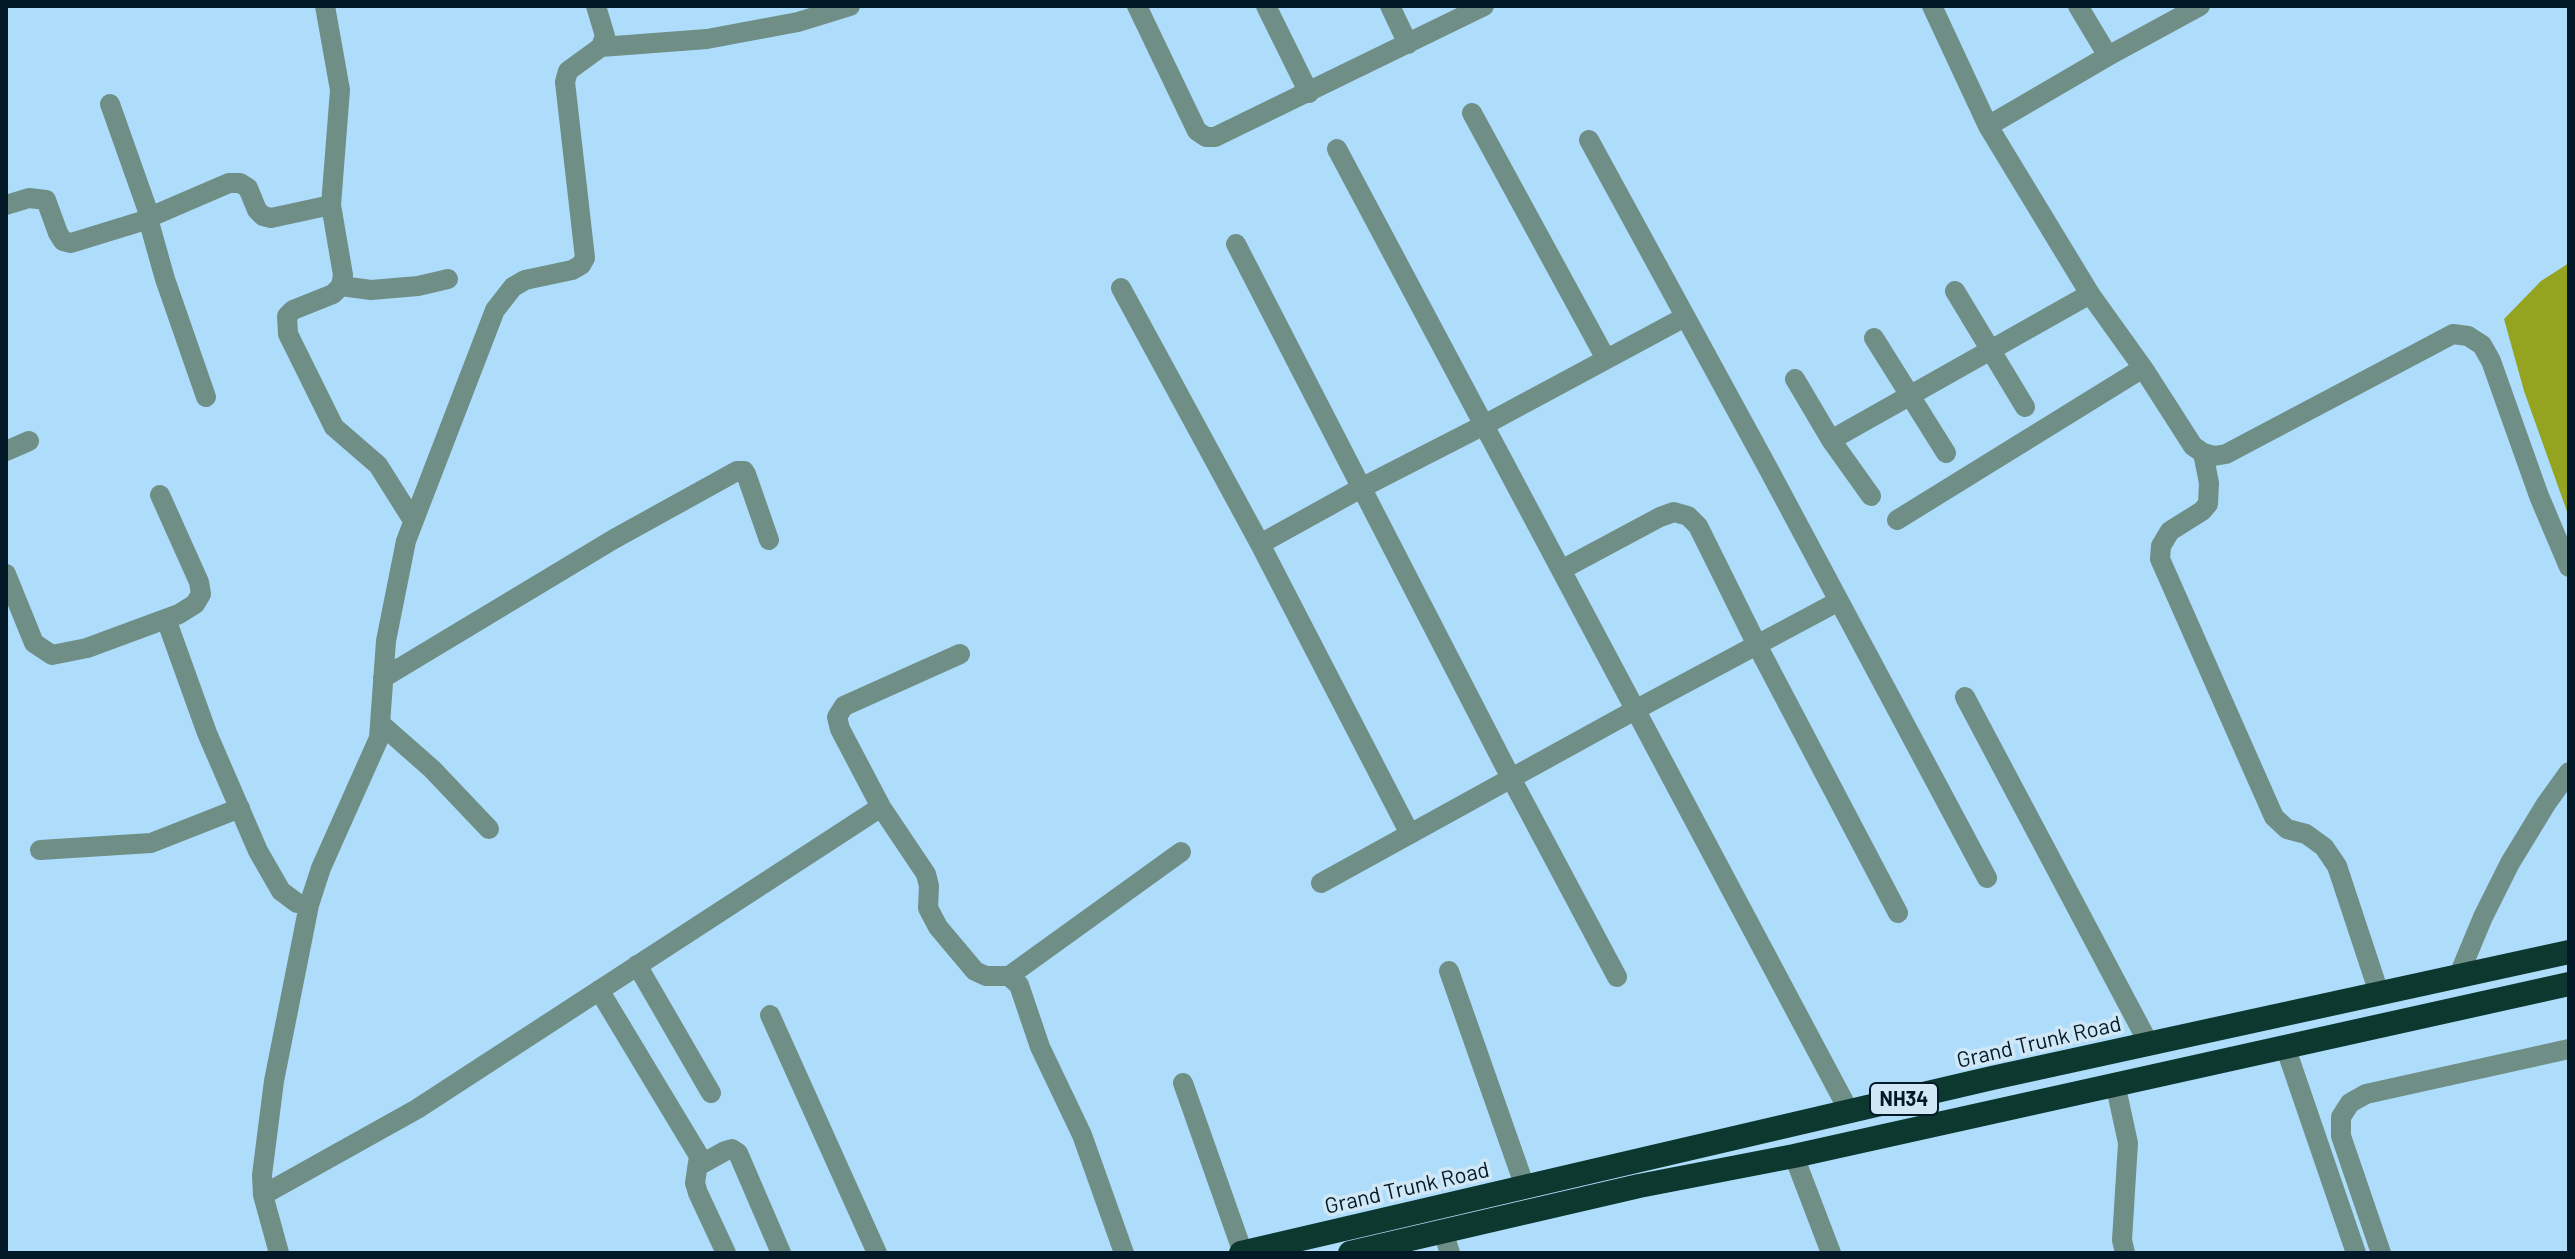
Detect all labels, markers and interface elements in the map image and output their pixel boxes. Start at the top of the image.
street label: Grand Trunk Road [1954,1010,2124,1074]
road number: NH34 [1870,1083,1938,1115]
street label: Grand Trunk Road [1322,1156,1492,1220]

